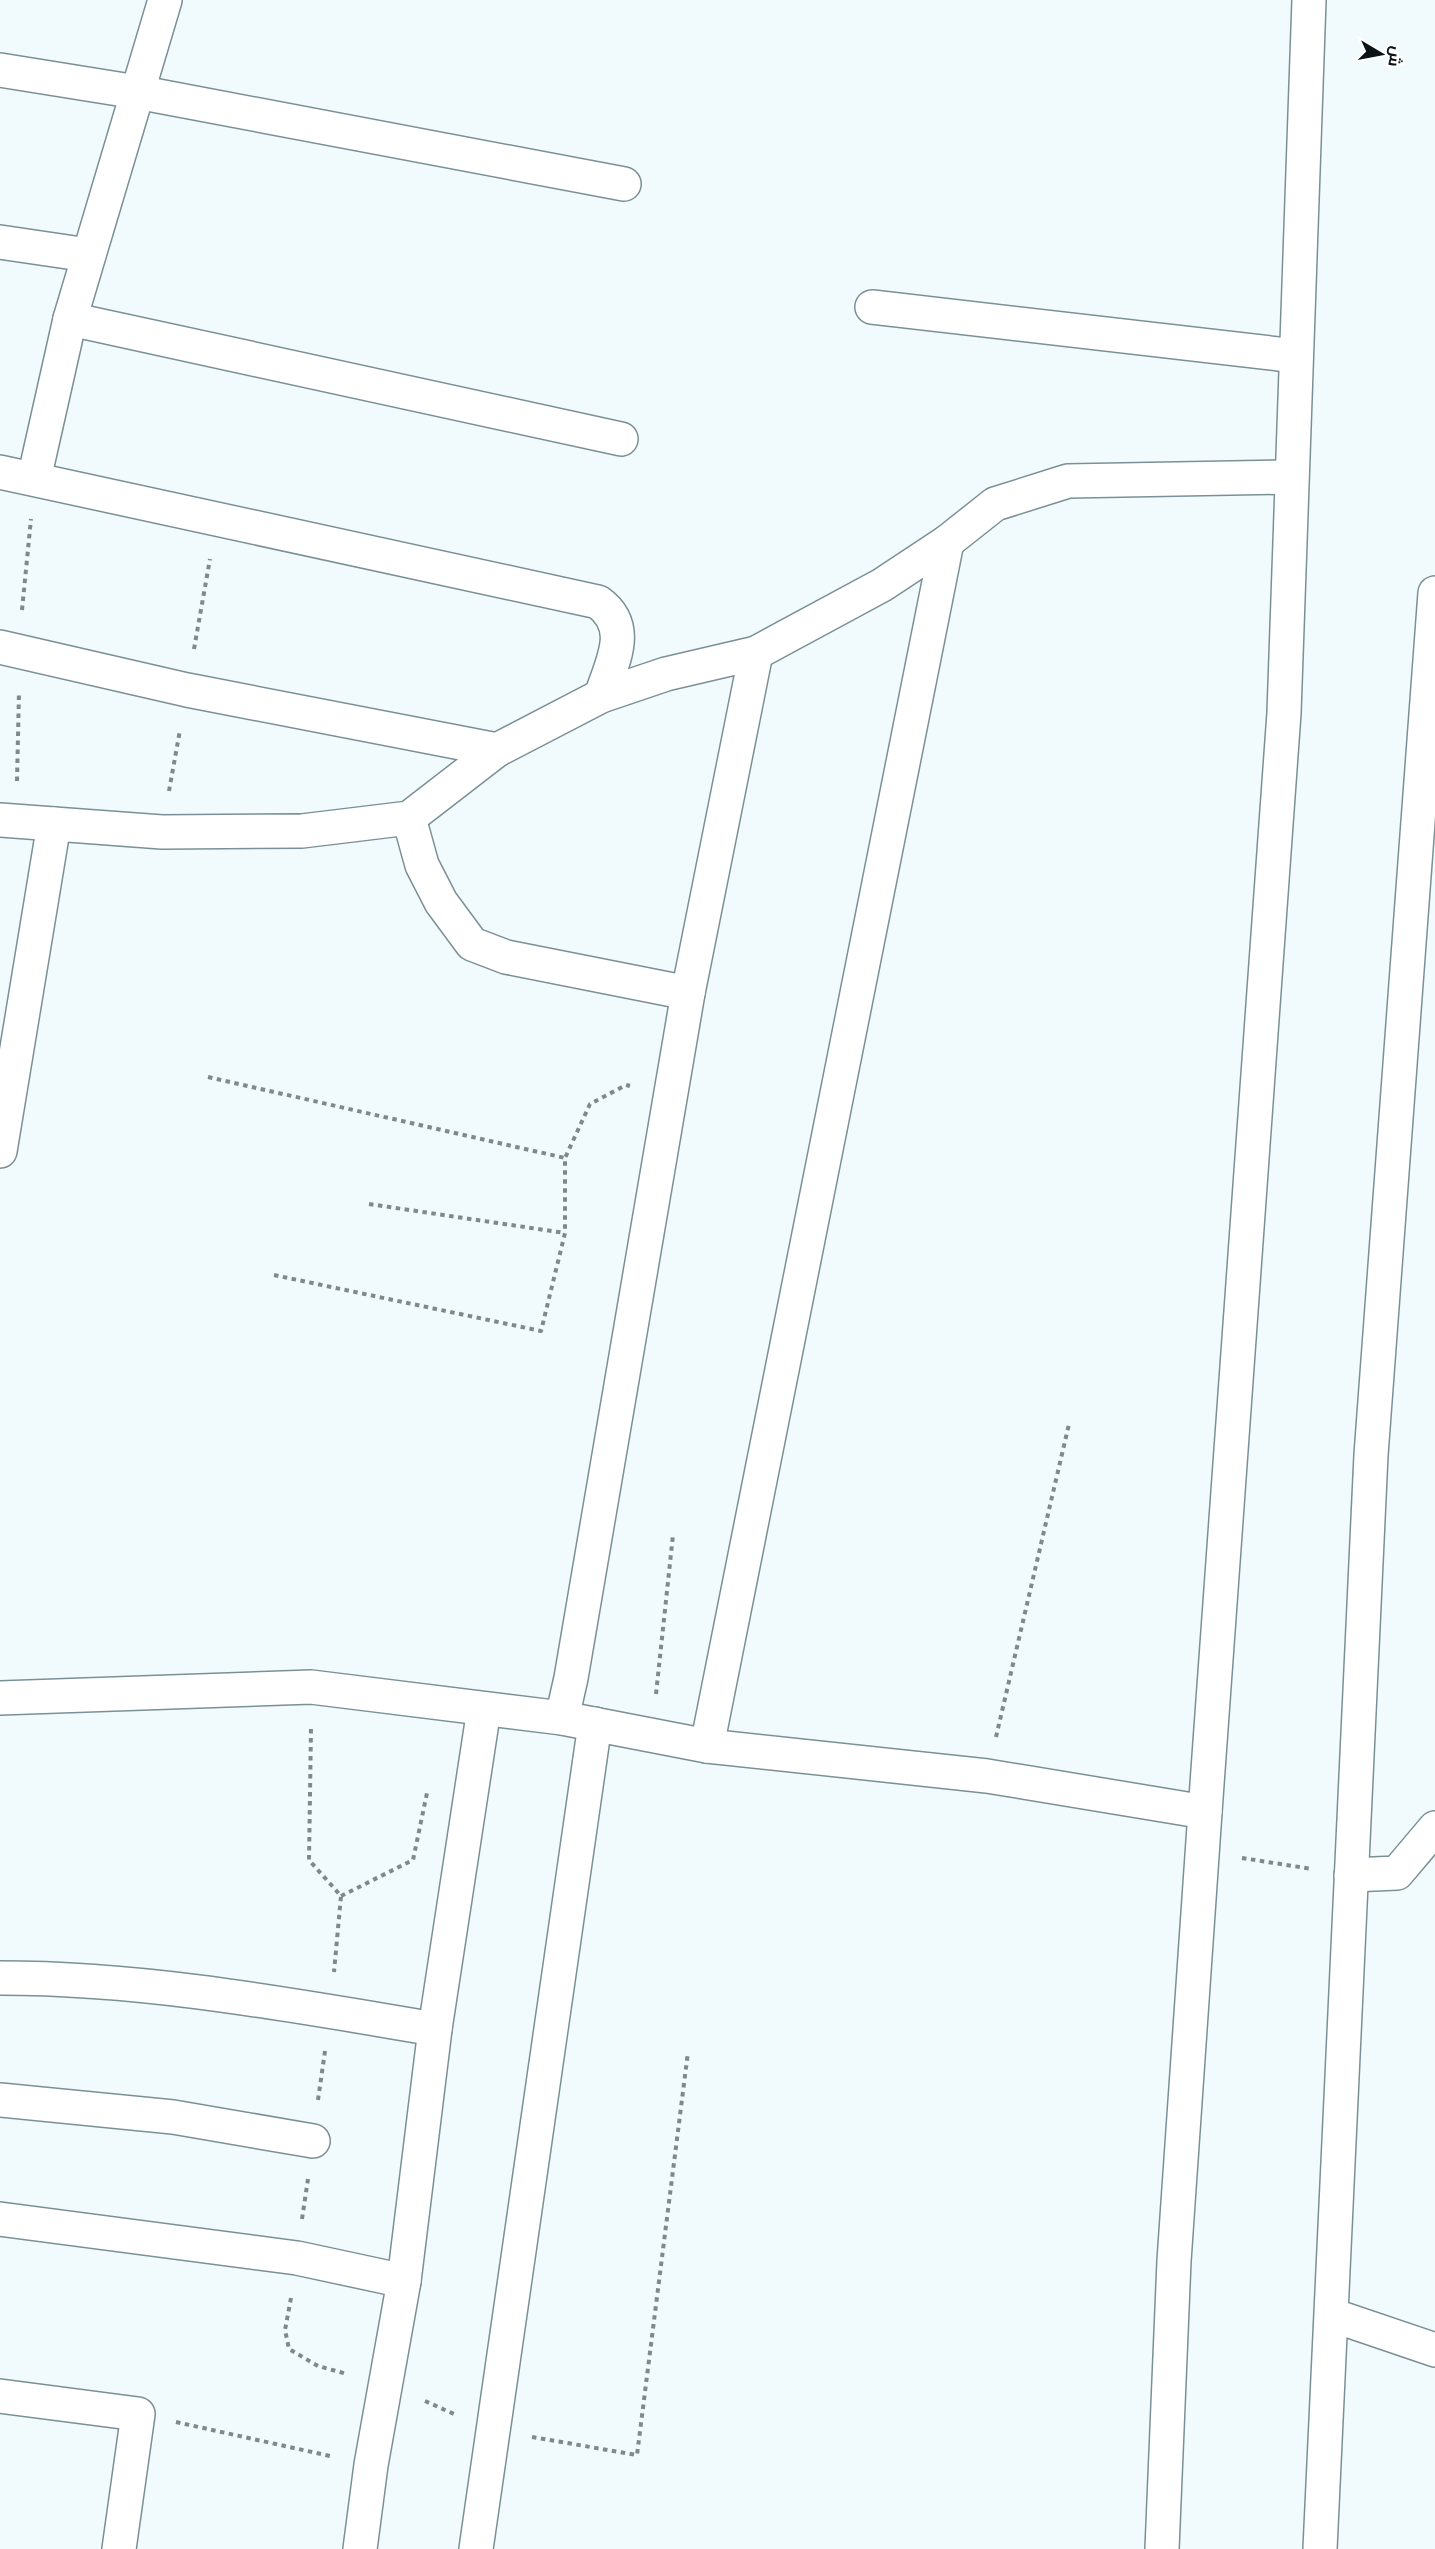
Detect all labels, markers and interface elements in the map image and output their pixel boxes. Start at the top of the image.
north arrow [1351,24,1411,84]
text: ش [1384,45,1406,68]

